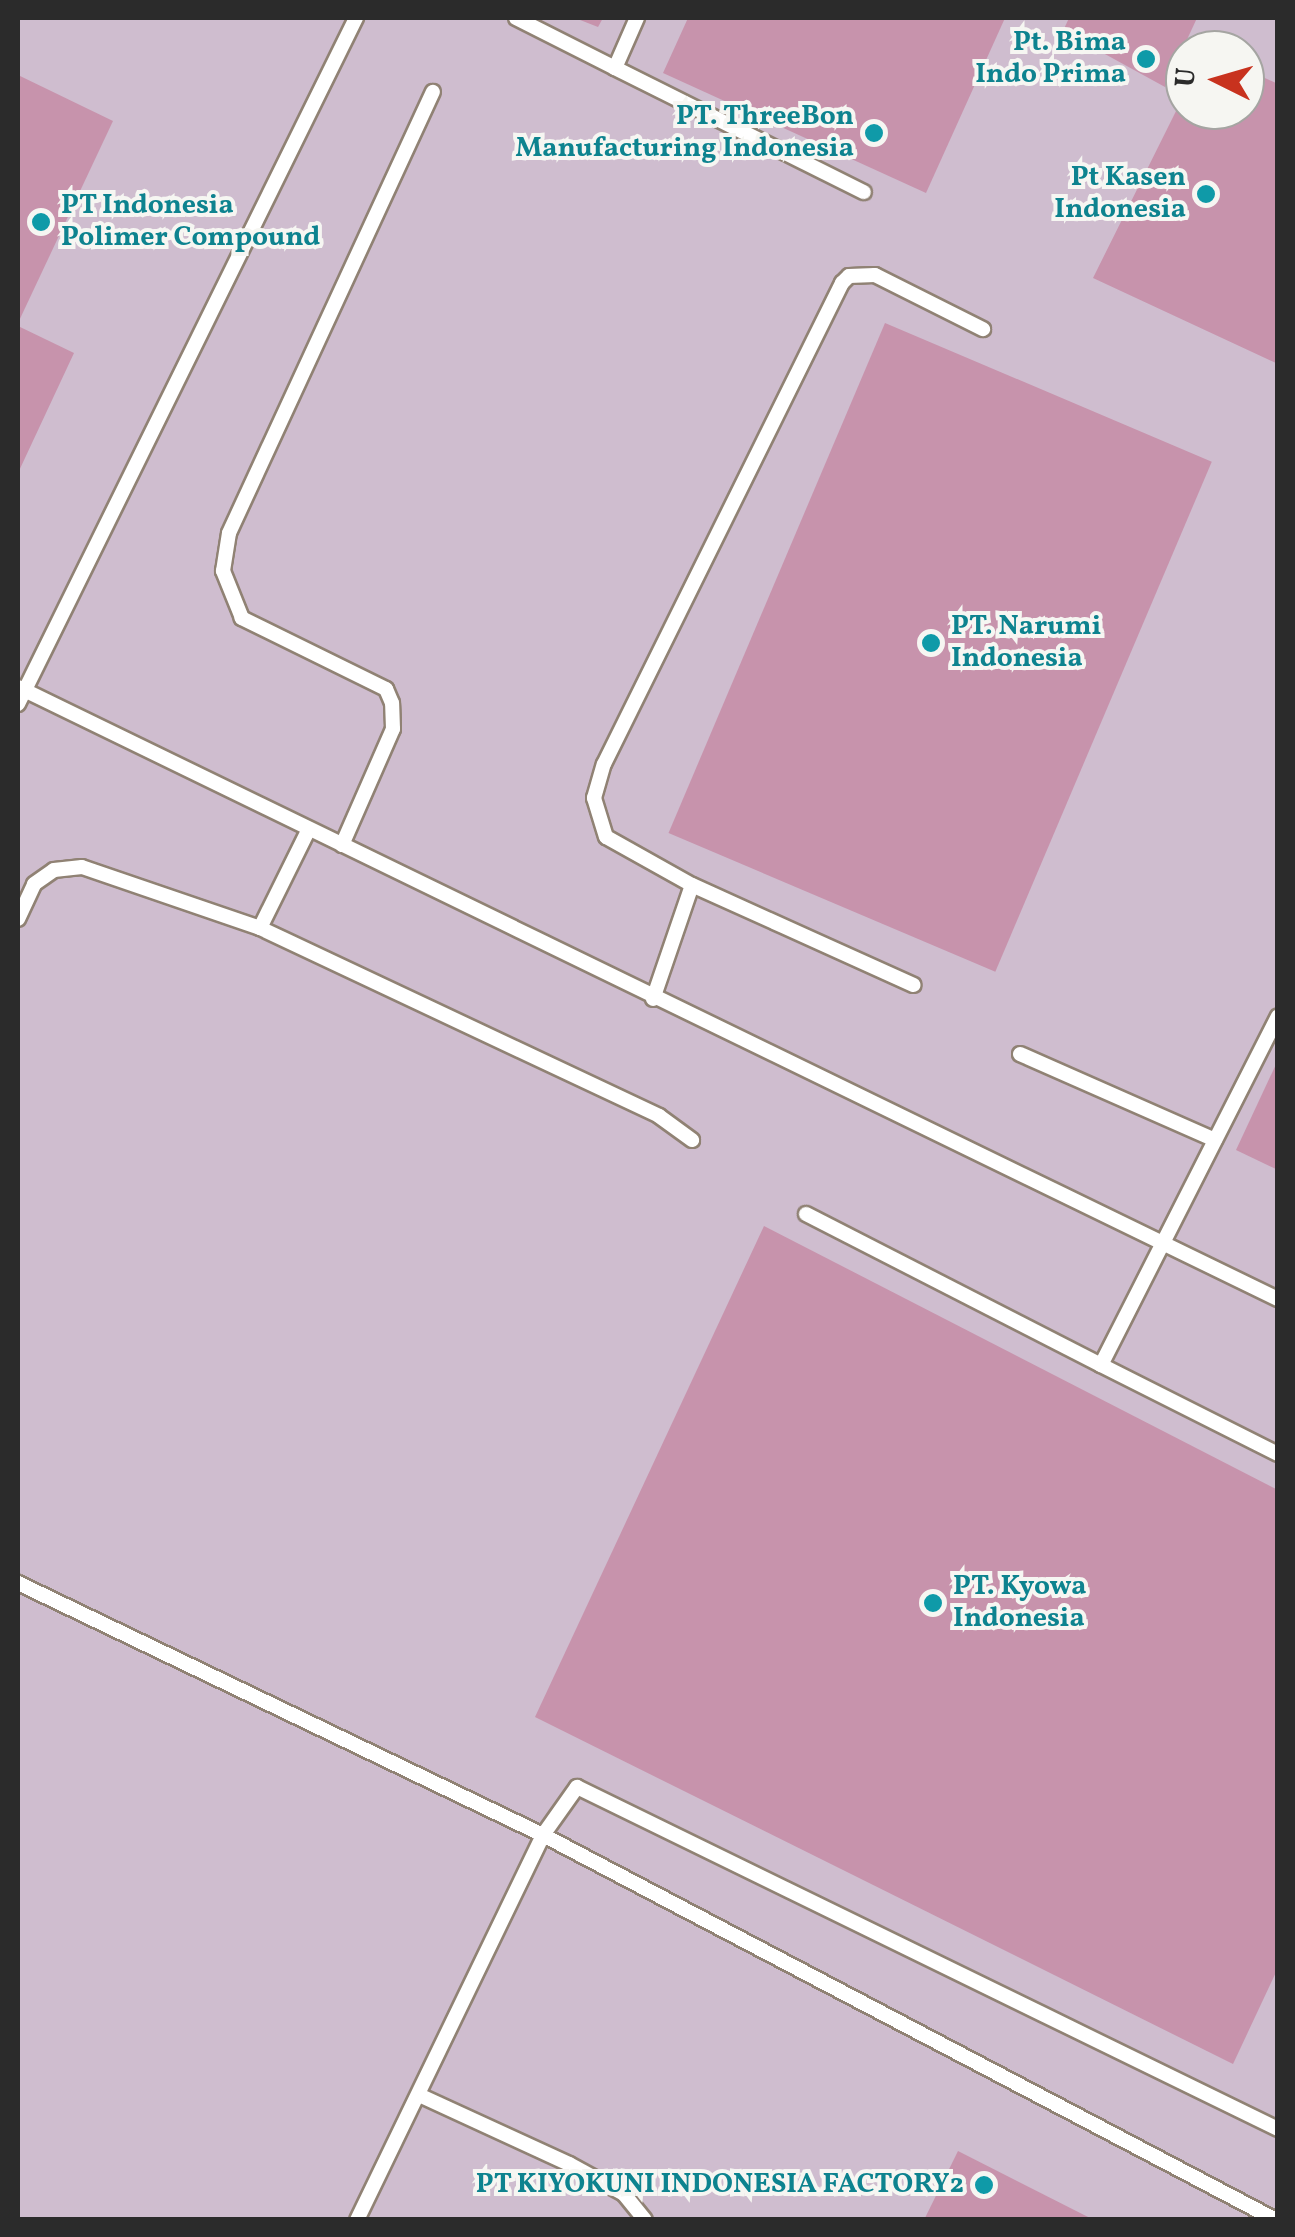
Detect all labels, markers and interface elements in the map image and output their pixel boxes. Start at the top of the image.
place label: Pt. Bima Indo Prima [975,26,1126,92]
north arrow [1165,30,1265,130]
marker: Pt. Bima Indo Prima [1135,48,1157,70]
text: U [1166,66,1207,89]
place label: PT. ThreeBon Manufacturing Indonesia [515,100,854,166]
marker: PT. ThreeBon Manufacturing Indonesia [863,122,885,144]
place label: Pt Kasen Indonesia [1054,161,1186,227]
marker: Pt Kasen Indonesia [1195,183,1217,205]
place label: PT Indonesia Polimer Compound [61,189,320,255]
marker: PT Indonesia Polimer Compound [30,211,52,233]
place label: PT. Narumi Indonesia [951,610,1101,676]
marker: PT. Narumi Indonesia [920,632,942,654]
place label: PT. Kyowa Indonesia [953,1570,1087,1636]
marker: PT. Kyowa Indonesia [922,1592,944,1614]
place label: PT KIYOKUNI INDONESIA FACTORY2 [475,2168,964,2202]
marker: PT KIYOKUNI INDONESIA FACTORY2 [973,2174,995,2196]

